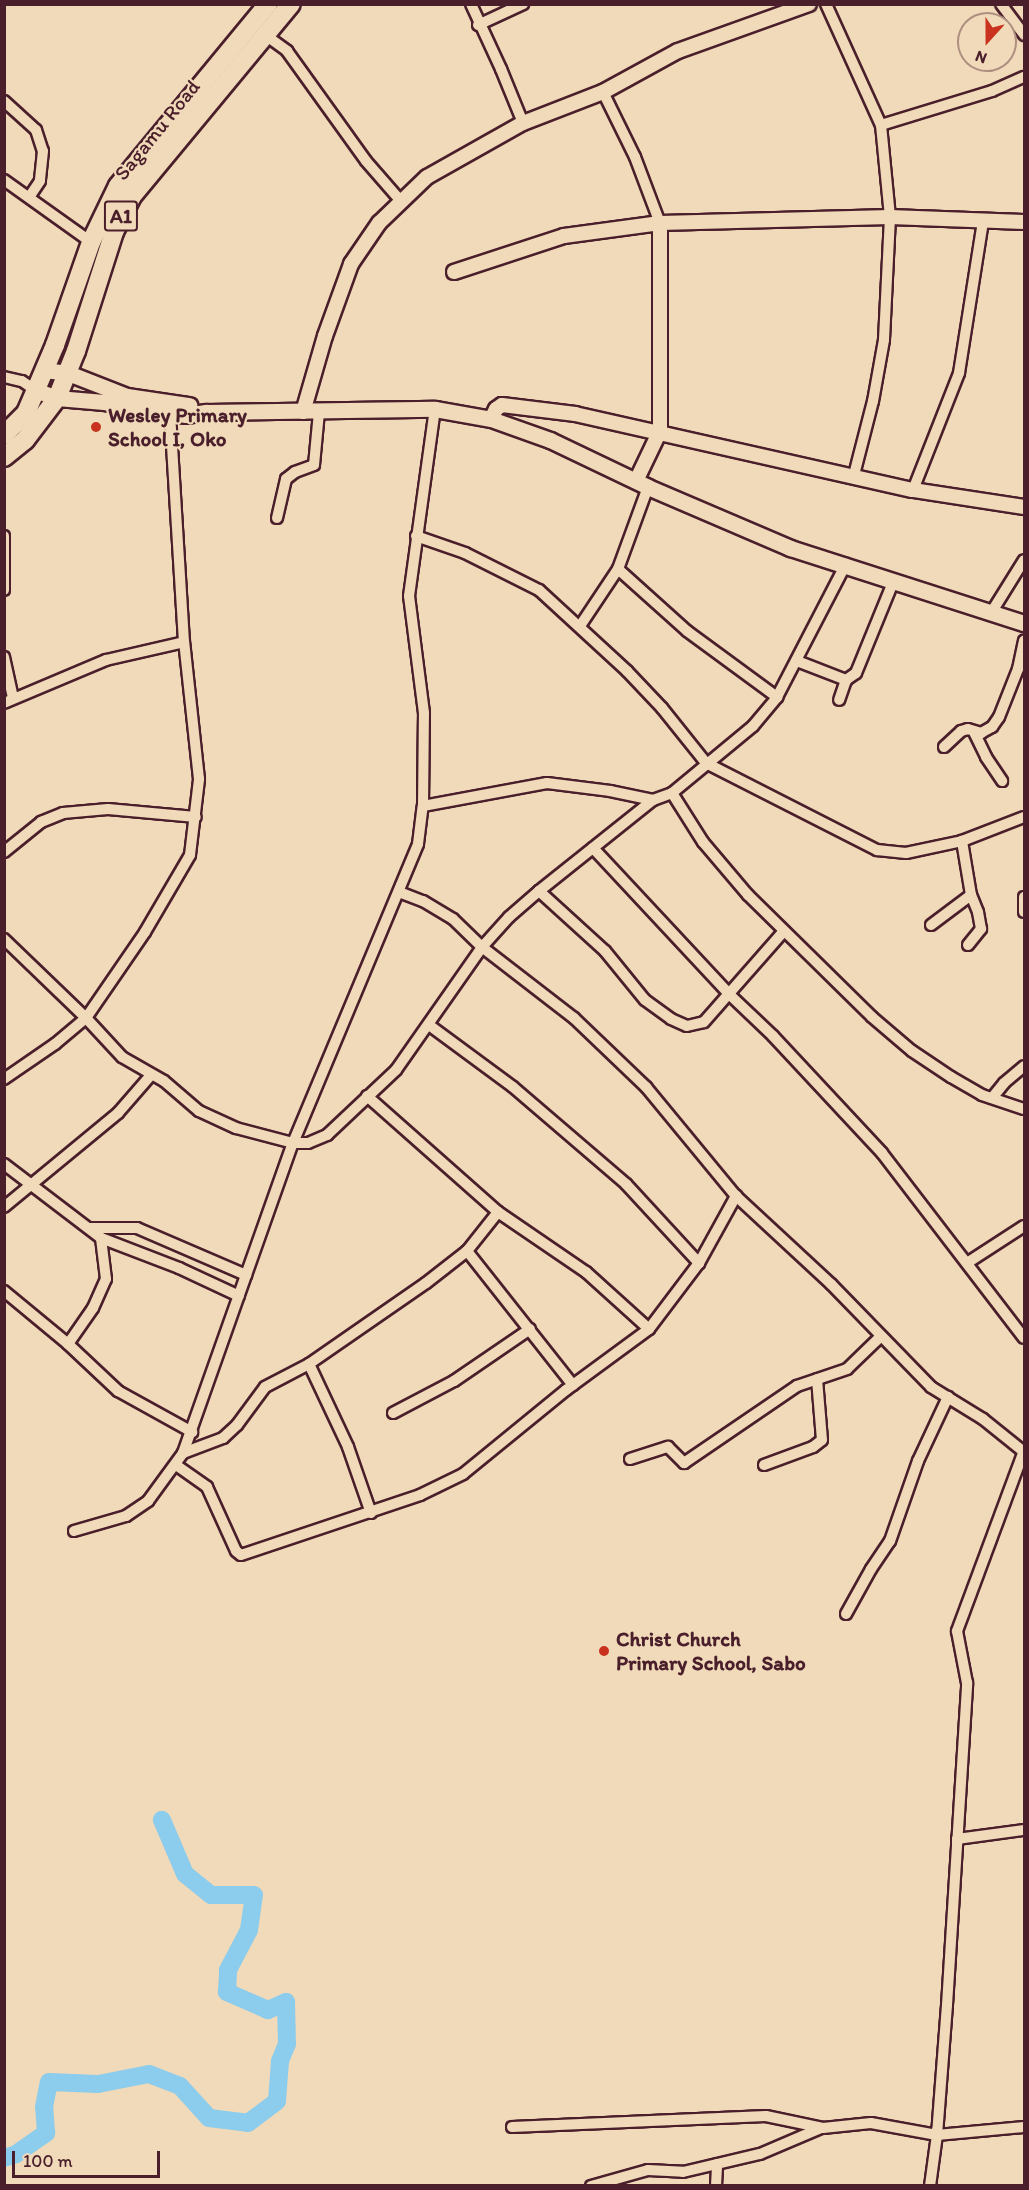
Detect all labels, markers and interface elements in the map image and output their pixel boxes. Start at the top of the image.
north arrow [957,12,1017,72]
text: N [973,47,990,68]
street label: Sagamu Road [109,75,205,185]
road number: A1 [103,199,139,233]
place label: Wesley Primary School I, Oko [108,402,246,452]
marker: Wesley Primary School I, Oko [89,420,103,434]
place label: Christ Church Primary School, Sabo [616,1626,806,1676]
marker: Christ Church Primary School, Sabo [597,1644,611,1658]
scale bar [15,2139,164,2177]
text: 100 m [23,2150,73,2172]

